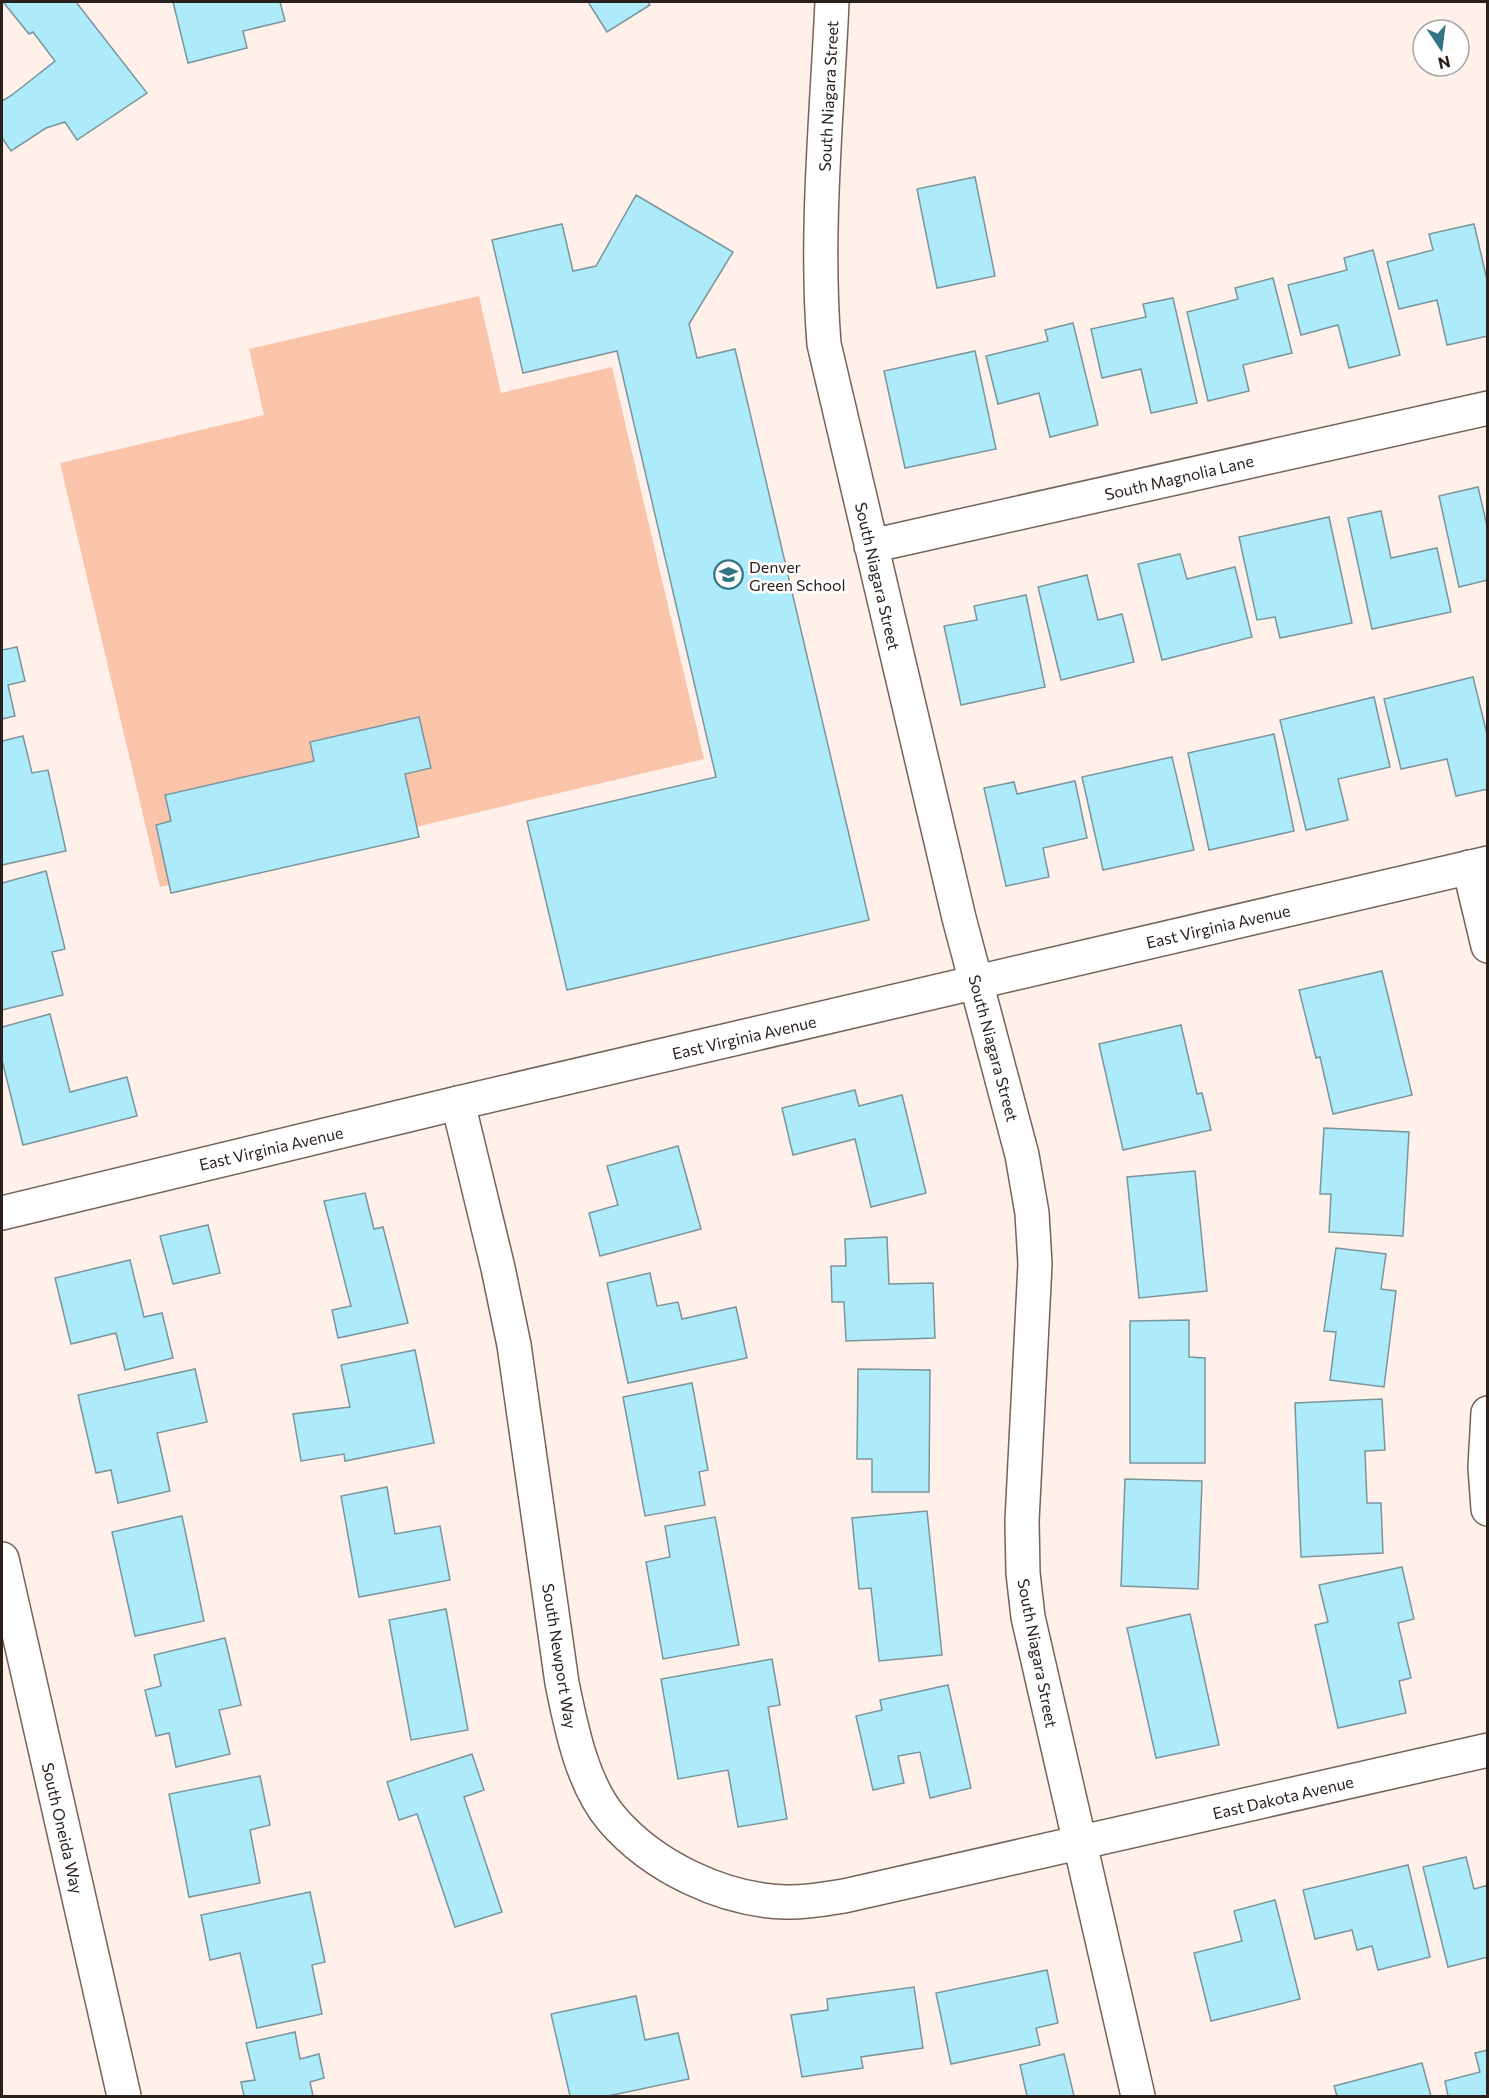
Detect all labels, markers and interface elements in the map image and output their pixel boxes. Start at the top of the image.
north arrow [1411,18,1471,78]
street label: South Niagara Street [815,20,841,172]
text: N [1437,52,1452,74]
street label: South Magnolia Lane [1103,451,1255,503]
street label: South Niagara Street [852,500,904,652]
place label: Denver Green School [749,557,846,594]
school or university icon: Denver Green School [712,559,744,591]
street label: East Virginia Avenue [1144,900,1292,952]
street label: South Niagara Street [965,973,1023,1124]
street label: East Virginia Avenue [670,1011,818,1063]
street label: East Virginia Avenue [197,1122,345,1174]
street label: South Niagara Street [1014,1577,1062,1729]
street label: South Newport Way [539,1582,581,1730]
street label: South Oneida Way [39,1761,87,1895]
street label: East Dakota Avenue [1211,1772,1355,1822]

